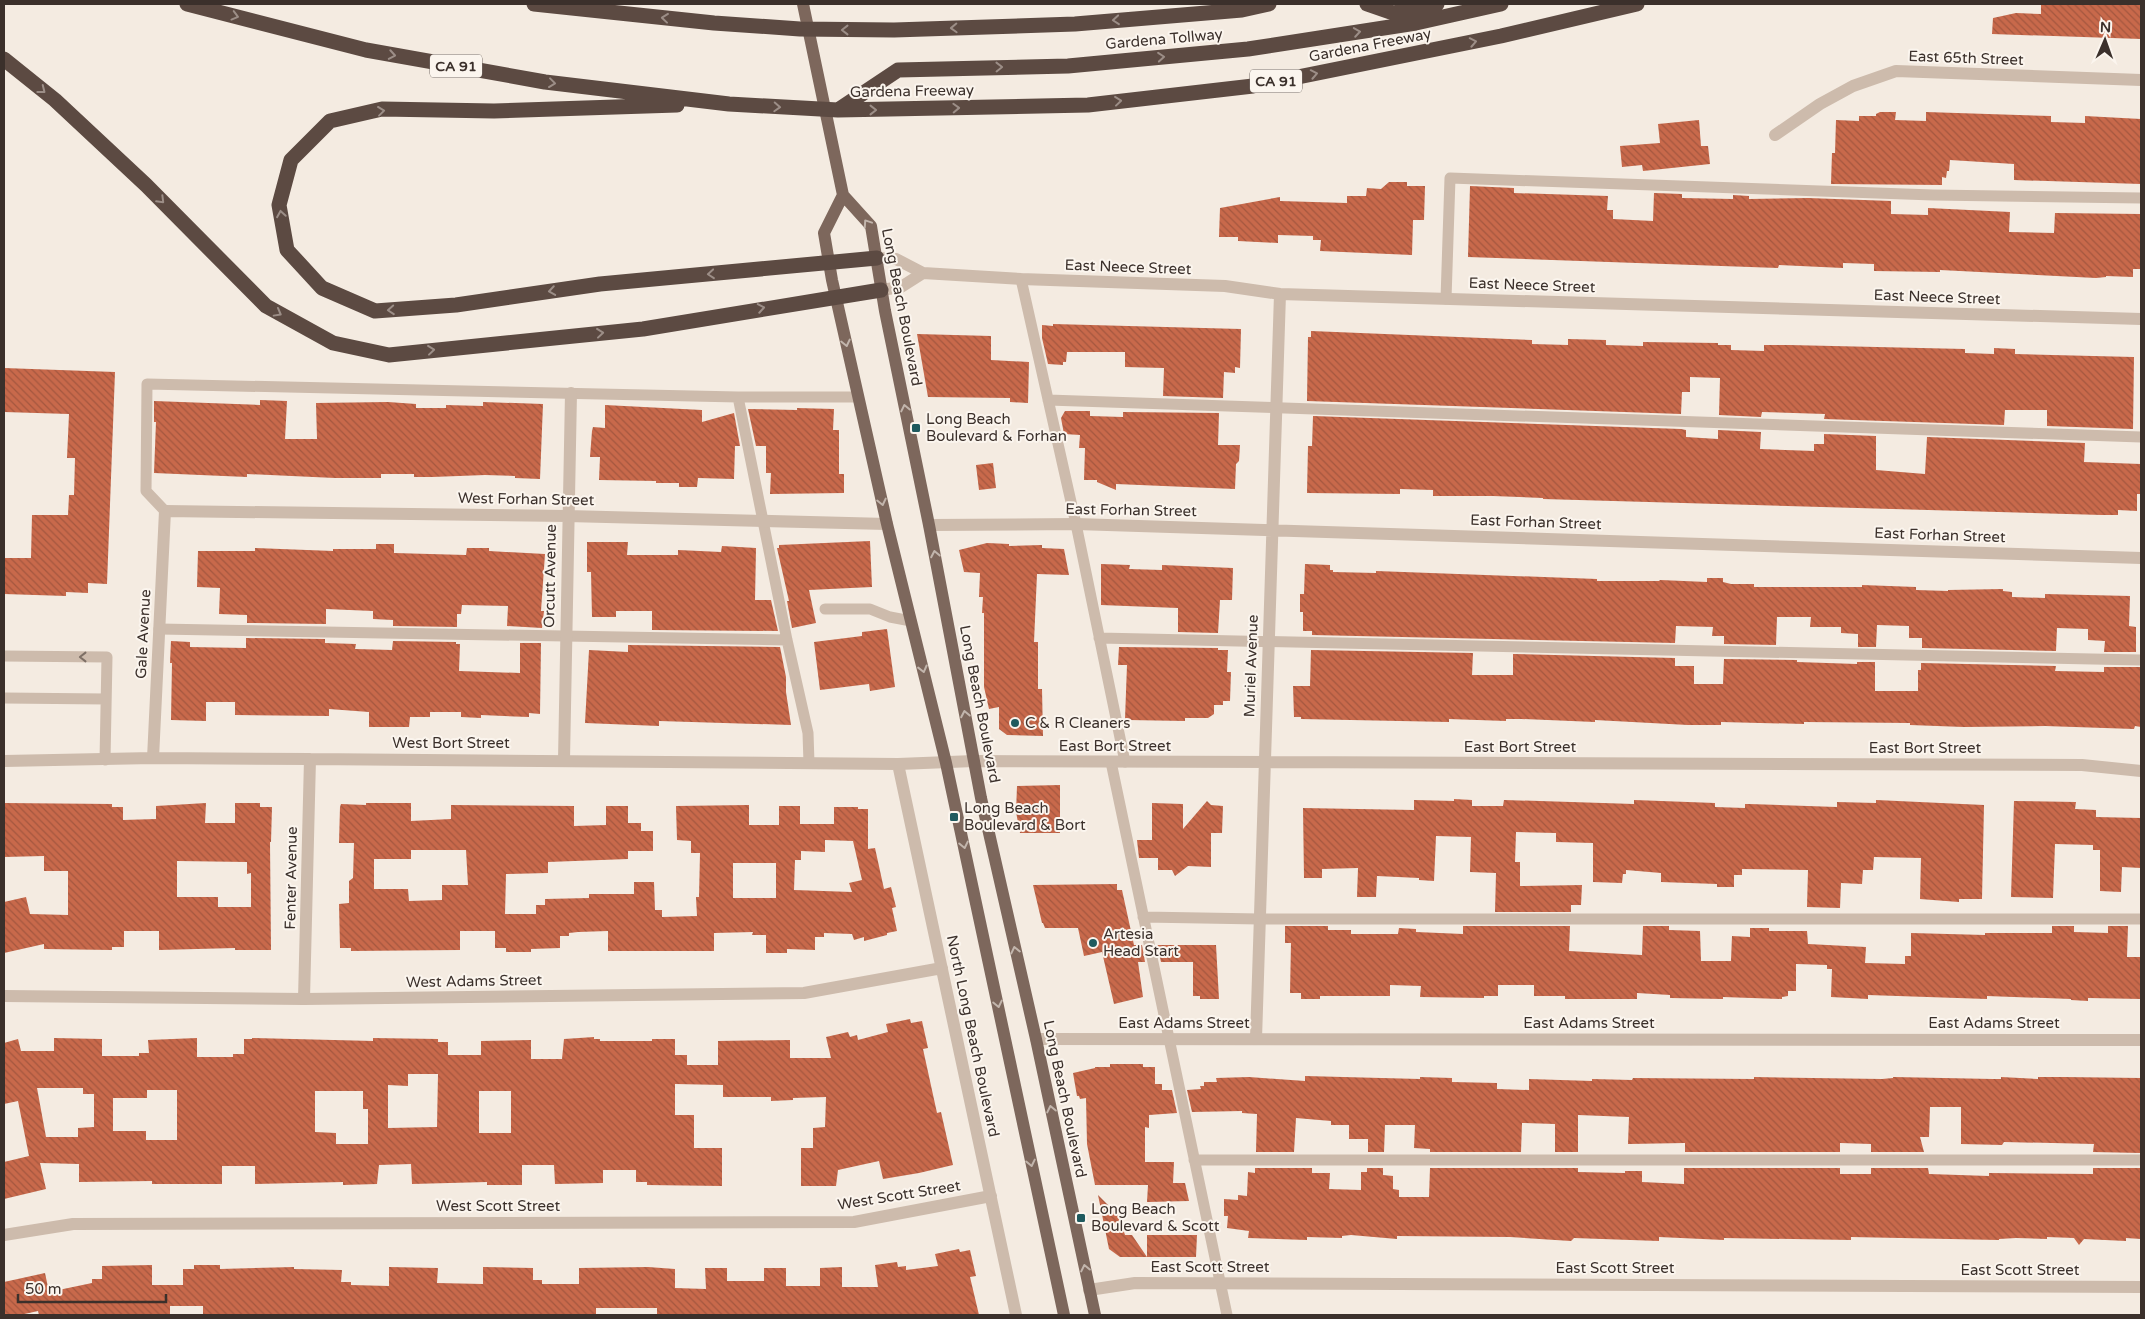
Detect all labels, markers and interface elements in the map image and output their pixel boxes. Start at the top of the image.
one-way arrow [230,10,239,21]
one-way arrow [661,13,669,24]
one-way arrow [1112,15,1120,26]
north arrow [2080,15,2130,65]
text: N [2100,19,2111,36]
one-way arrow [950,23,958,33]
street label: Gardena Freeway [1307,24,1433,66]
one-way arrow [841,25,849,35]
street label: Gardena Tollway [1105,25,1223,53]
one-way arrow [1353,27,1361,38]
one-way arrow [1469,37,1478,48]
street label: East 65th Street [1908,47,2024,69]
one-way arrow [388,49,397,59]
one-way arrow [1157,52,1165,63]
road number: CA 91 [430,54,482,78]
one-way arrow [995,62,1003,73]
one-way arrow [1309,69,1318,79]
road number: CA 91 [1250,70,1302,92]
one-way arrow [549,77,557,88]
street label: Gardena Freeway [850,81,974,101]
one-way arrow [36,84,45,92]
one-way arrow [1115,96,1123,107]
one-way arrow [774,101,782,112]
one-way arrow [952,103,960,113]
one-way arrow [870,105,877,115]
one-way arrow [377,106,385,117]
one-way arrow [155,194,164,203]
one-way arrow [276,209,286,218]
one-way arrow [863,219,873,228]
street label: Long Beach Boulevard [878,226,926,388]
street label: East Neece Street [1064,256,1192,278]
one-way arrow [707,268,715,279]
street label: East Neece Street [1468,274,1596,296]
one-way arrow [548,285,556,296]
street label: East Neece Street [1873,286,2001,308]
one-way arrow [757,304,765,314]
one-way arrow [387,305,395,316]
one-way arrow [272,306,281,316]
one-way arrow [597,328,605,339]
one-way arrow [840,339,851,348]
one-way arrow [427,345,435,356]
one-way arrow [900,404,911,413]
place label: Long Beach Boulevard & Forhan [926,410,1067,445]
marker: Long Beach Boulevard & Forhan [910,422,922,434]
street label: West Forhan Street [458,489,595,509]
one-way arrow [876,497,887,506]
street label: East Forhan Street [1065,500,1197,520]
street label: East Forhan Street [1470,511,1602,533]
street label: Orcutt Avenue [540,524,560,628]
street label: East Forhan Street [1874,524,2006,546]
one-way arrow [930,550,940,558]
street label: Gale Avenue [132,589,154,679]
street label: Muriel Avenue [1240,614,1262,718]
street label: Long Beach Boulevard [956,623,1004,785]
one-way arrow [79,652,86,662]
one-way arrow [917,664,928,673]
one-way arrow [960,709,970,718]
place label: C & R Cleaners [1025,714,1130,732]
marker: C & R Cleaners [1009,717,1021,729]
street label: West Bort Street [392,734,510,752]
street label: East Bort Street [1059,737,1171,755]
street label: East Bort Street [1464,738,1576,756]
street label: East Bort Street [1869,739,1981,757]
place label: Long Beach Boulevard & Bort [964,799,1086,834]
marker: Long Beach Boulevard & Bort [948,811,960,823]
street label: Fenter Avenue [281,826,301,930]
one-way arrow [958,841,969,849]
place label: Artesia Head Start [1103,925,1179,960]
street label: North Long Beach Boulevard [943,933,1003,1139]
marker: Artesia Head Start [1087,937,1099,949]
one-way arrow [1010,946,1021,955]
street label: West Adams Street [406,971,543,991]
one-way arrow [992,1000,1002,1008]
street label: East Adams Street [1118,1014,1250,1032]
street label: East Adams Street [1523,1014,1655,1032]
street label: East Adams Street [1928,1014,2060,1032]
street label: Long Beach Boulevard [1040,1019,1090,1179]
one-way arrow [1046,1104,1056,1113]
one-way arrow [1026,1158,1036,1167]
street label: West Scott Street [836,1176,962,1214]
street label: West Scott Street [436,1197,560,1215]
place label: Long Beach Boulevard & Scott [1091,1200,1220,1235]
marker: Long Beach Boulevard & Scott [1075,1212,1087,1224]
street label: East Scott Street [1150,1258,1270,1276]
street label: East Scott Street [1555,1259,1675,1277]
street label: East Scott Street [1960,1261,2080,1279]
one-way arrow [1080,1263,1090,1272]
scale bar [18,1272,165,1304]
text: 50 m [25,1280,62,1298]

